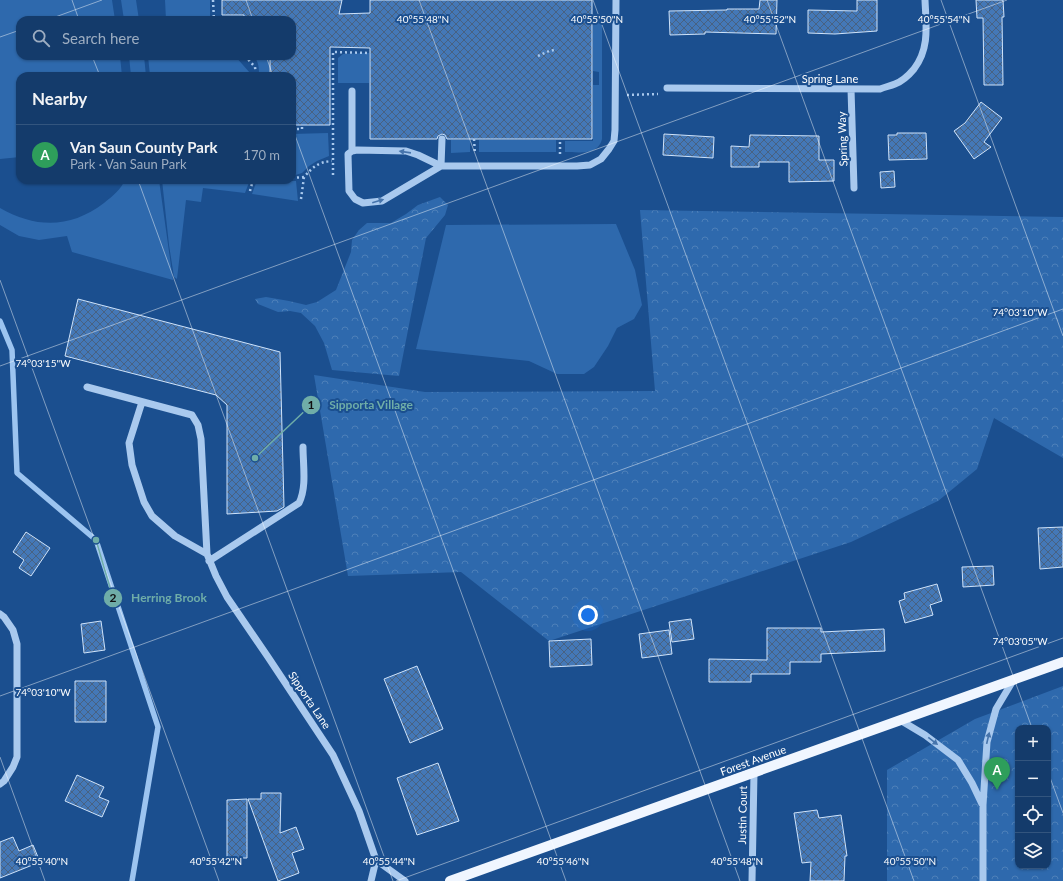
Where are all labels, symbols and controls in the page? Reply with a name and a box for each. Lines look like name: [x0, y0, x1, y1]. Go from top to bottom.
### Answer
text: 40°55'48"N: [397, 13, 449, 25]
text: 40°55'50"N: [571, 13, 623, 25]
text: 40°55'52"N: [744, 13, 796, 25]
text: 40°55'54"N: [918, 13, 970, 25]
search box: [16, 16, 296, 60]
icon: search: [30, 27, 52, 49]
text: Search here: [62, 29, 139, 47]
street label: Spring Lane: [802, 72, 858, 85]
text: Nearby: [32, 88, 87, 109]
street label: Spring Way: [835, 111, 849, 167]
text: Van Saun County Park: [70, 138, 218, 156]
text: A: [40, 147, 50, 163]
text: 170 m: [243, 147, 280, 163]
one-way arrow: [399, 149, 411, 155]
text: Park · Van Saun Park: [70, 156, 187, 172]
one-way arrow: [373, 198, 385, 204]
text: 74°03'10"W: [992, 306, 1048, 318]
text: 74°03'15"W: [15, 357, 71, 369]
callout: Sipporta Village: [301, 393, 421, 417]
text: 1: [308, 397, 315, 412]
text: Sipporta Village: [329, 397, 413, 412]
callout: Herring Brook: [103, 586, 215, 610]
text: 2: [110, 590, 117, 605]
text: Herring Brook: [131, 590, 207, 605]
your location: [578, 605, 598, 625]
text: 74°03'05"W: [992, 635, 1048, 647]
street label: Sipporta Lane: [286, 669, 334, 731]
text: 74°03'10"W: [15, 686, 71, 698]
map controls: [1015, 725, 1051, 869]
button: +: [1015, 725, 1051, 761]
one-way arrow: [985, 732, 991, 744]
one-way arrow: [928, 737, 939, 745]
street label: Forest Avenue: [718, 742, 788, 778]
pin: A: [984, 757, 1010, 790]
button: −: [1015, 761, 1051, 797]
street label: Justin Court: [735, 786, 749, 844]
button: locate: [1015, 797, 1051, 833]
button: layers: [1015, 833, 1051, 869]
text: 40°55'40"N: [16, 855, 68, 867]
text: 40°55'42"N: [190, 855, 242, 867]
text: 40°55'44"N: [363, 855, 415, 867]
text: 40°55'46"N: [537, 855, 589, 867]
text: 40°55'48"N: [711, 855, 763, 867]
text: 40°55'50"N: [884, 855, 936, 867]

